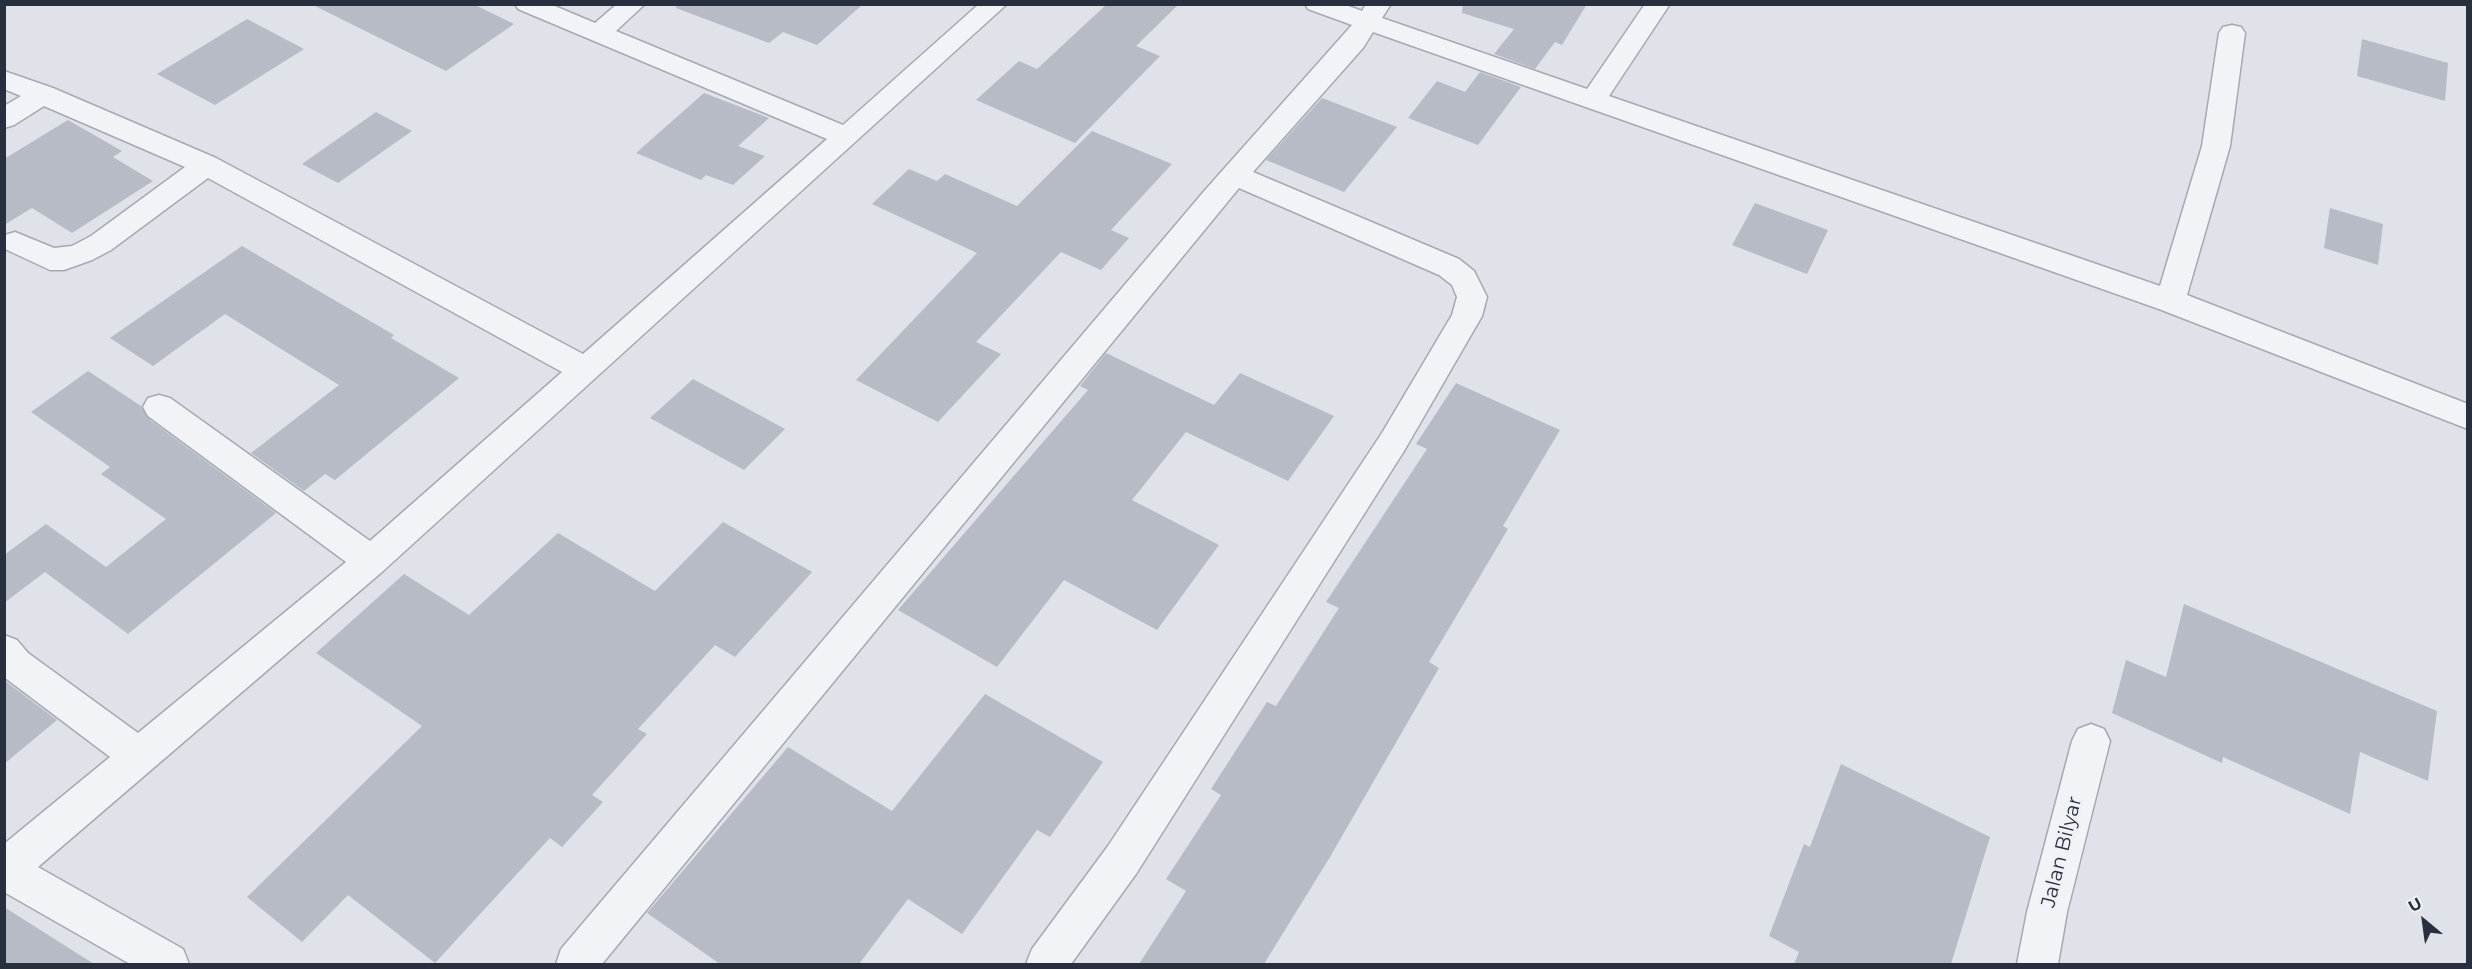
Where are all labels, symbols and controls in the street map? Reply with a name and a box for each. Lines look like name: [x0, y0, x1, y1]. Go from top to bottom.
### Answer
street label: Jalan Bilyar: [2037, 794, 2087, 910]
north arrow: [2394, 891, 2454, 951]
text: U: [2405, 893, 2425, 916]

